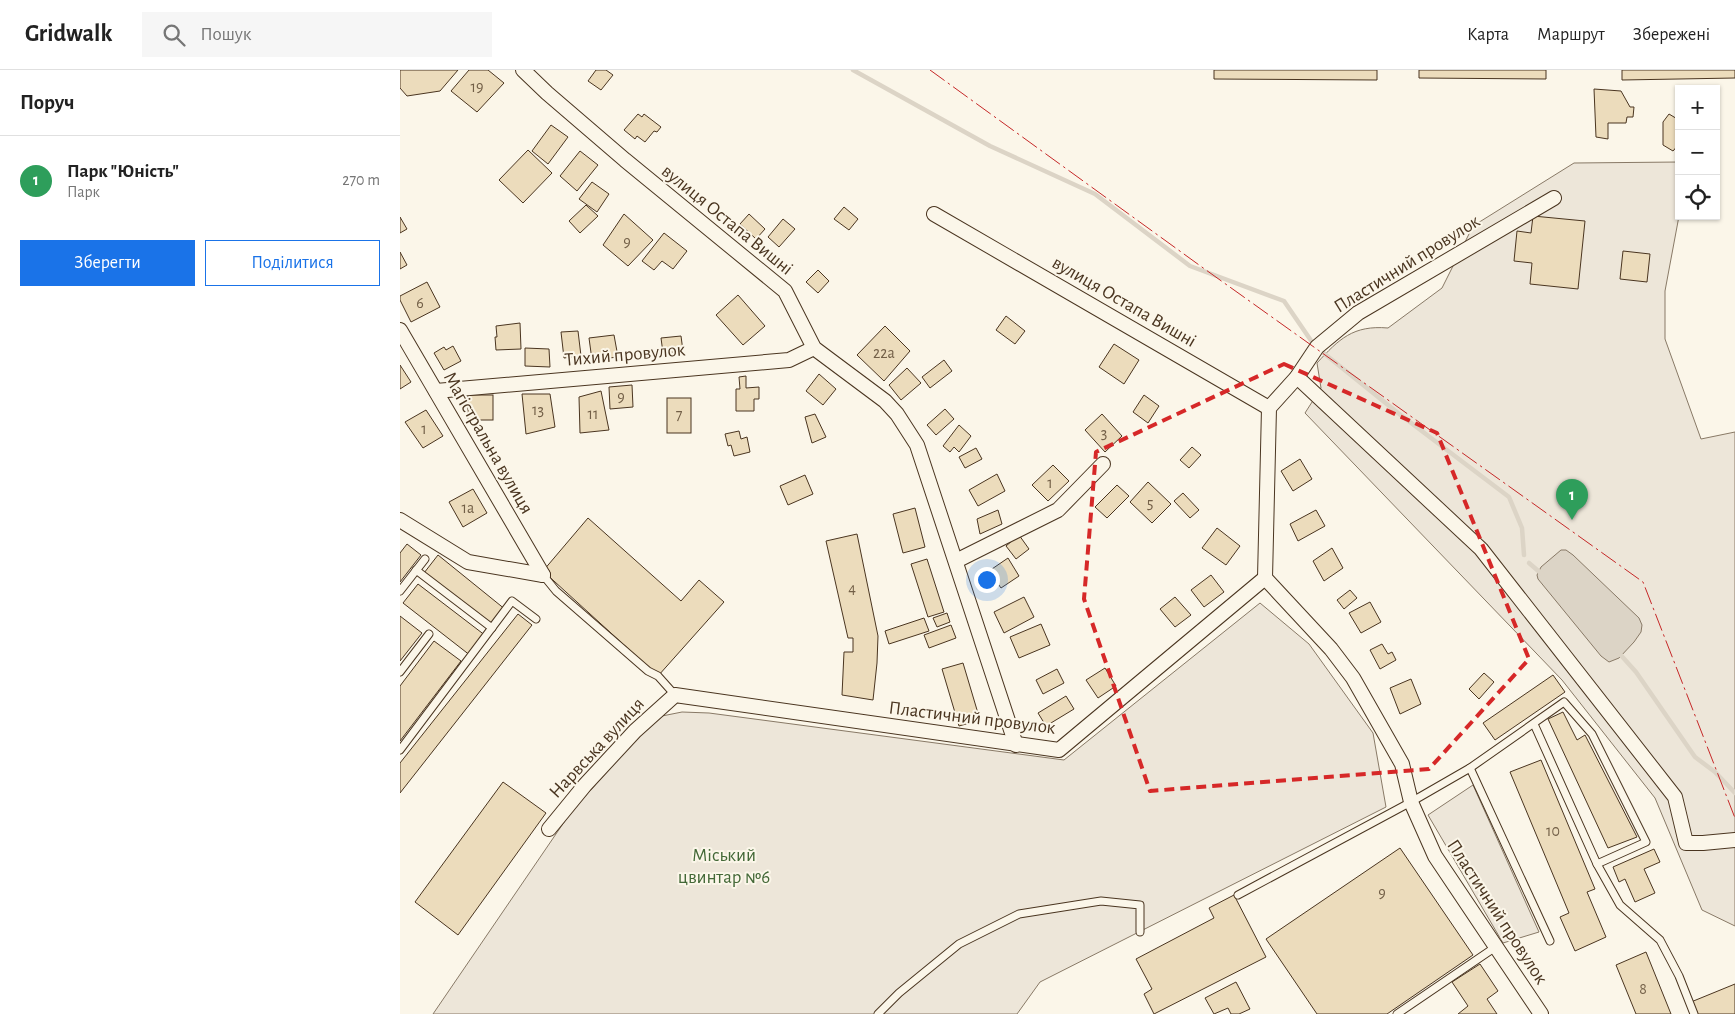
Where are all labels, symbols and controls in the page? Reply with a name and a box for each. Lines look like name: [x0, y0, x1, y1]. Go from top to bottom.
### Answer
search box: [142, 12, 492, 57]
icon: search: [160, 21, 188, 49]
text: Gridwalk: [25, 22, 112, 46]
text: Пошук: [200, 25, 252, 44]
text: Карта: [1467, 26, 1509, 44]
text: Маршрут: [1537, 26, 1605, 44]
text: Збережені: [1633, 26, 1710, 44]
house number: 19: [470, 79, 484, 95]
map controls: [1675, 85, 1720, 220]
button: +: [1675, 85, 1720, 130]
text: Поруч: [20, 92, 74, 113]
button: −: [1675, 130, 1720, 175]
street label: вулиця Остапа Вишні: [658, 161, 796, 279]
text: Парк "Юність": [67, 162, 179, 181]
text: 1: [33, 172, 39, 188]
text: 270 m: [342, 172, 380, 188]
button: locate: [1675, 175, 1720, 220]
text: Парк: [67, 184, 100, 200]
street label: Пластичний провулок: [1331, 211, 1484, 317]
house number: 9: [623, 234, 631, 250]
button: Зберегти: [20, 240, 195, 286]
button: Поділитися: [205, 240, 380, 286]
street label: вулиця Остапа Вишні: [1049, 253, 1199, 351]
house number: 6: [416, 295, 424, 311]
street label: Тихий провулок: [564, 340, 686, 370]
house number: 22а: [873, 345, 895, 361]
street label: Магістральна вулиця: [440, 369, 536, 517]
house number: 9: [617, 389, 625, 405]
house number: 13: [532, 402, 544, 418]
house number: 11: [587, 406, 599, 422]
house number: 7: [676, 407, 683, 423]
house number: 1: [421, 421, 427, 437]
house number: 3: [1101, 425, 1107, 441]
house number: 1: [1047, 475, 1053, 491]
pin: 1: [1556, 479, 1588, 520]
house number: 5: [1147, 495, 1153, 511]
house number: 1а: [462, 500, 474, 516]
your location: [974, 567, 1000, 593]
house number: 4: [848, 580, 856, 596]
street label: Нарвська вулиця: [546, 694, 648, 802]
street label: Пластичний провулок: [887, 698, 1057, 738]
house number: 10: [1546, 823, 1560, 839]
street label: Пластичний провулок: [1443, 836, 1551, 988]
park label: Міський цвинтар №6: [678, 846, 770, 887]
house number: 9: [1378, 885, 1386, 901]
house number: 8: [1639, 981, 1647, 997]

